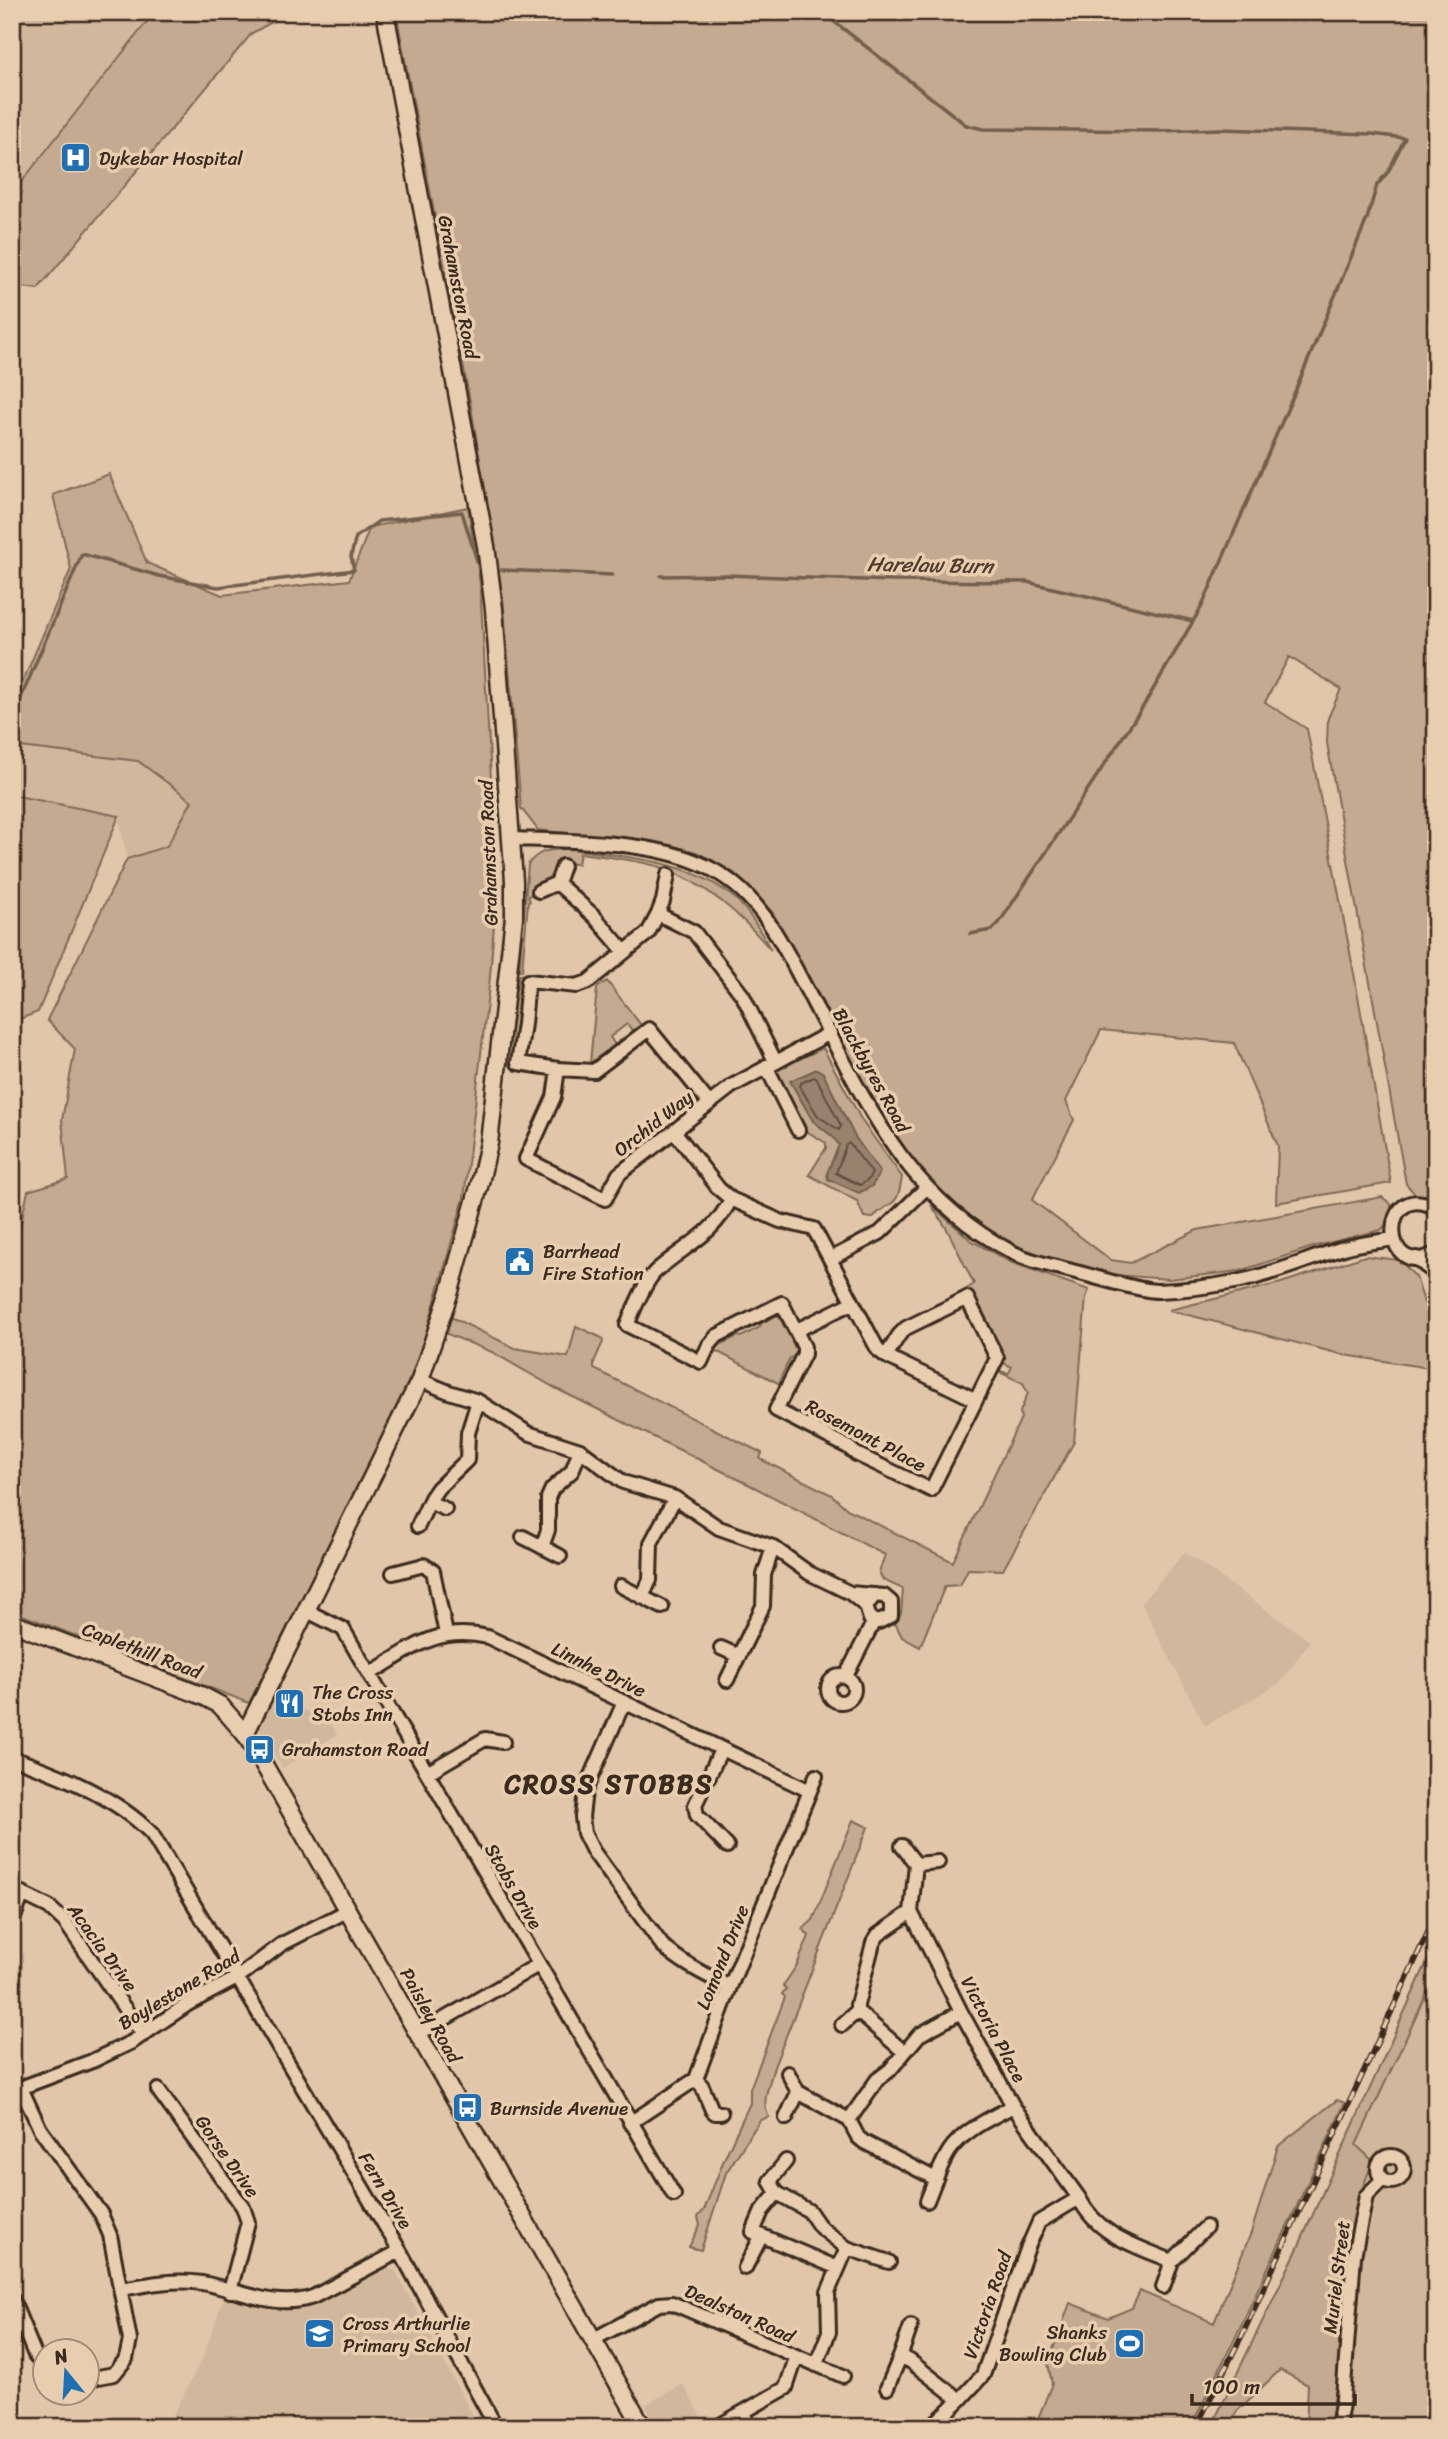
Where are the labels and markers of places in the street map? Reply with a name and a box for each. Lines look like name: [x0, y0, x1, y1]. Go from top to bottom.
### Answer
hospital icon: Dykebar Hospital: [59, 141, 93, 175]
place label: Dykebar Hospital: [99, 142, 243, 175]
place label: Barrhead Fire Station: [543, 1235, 644, 1290]
public building icon: Barrhead Fire Station: [503, 1245, 537, 1279]
place label: The Cross Stobs Inn: [312, 1676, 393, 1731]
restaurant icon: The Cross Stobs Inn: [272, 1686, 306, 1720]
bus stop icon: Grahamston Road: [242, 1732, 276, 1766]
place label: Grahamston Road: [282, 1733, 430, 1766]
bus stop icon: Burnside Avenue: [450, 2091, 484, 2125]
place label: Burnside Avenue: [490, 2092, 628, 2125]
place label: Cross Arthurlie Primary School: [343, 2307, 471, 2362]
place label: Shanks Bowling Club: [999, 2316, 1107, 2371]
school or university icon: Cross Arthurlie Primary School: [303, 2317, 337, 2351]
sports icon: Shanks Bowling Club: [1113, 2326, 1147, 2360]

